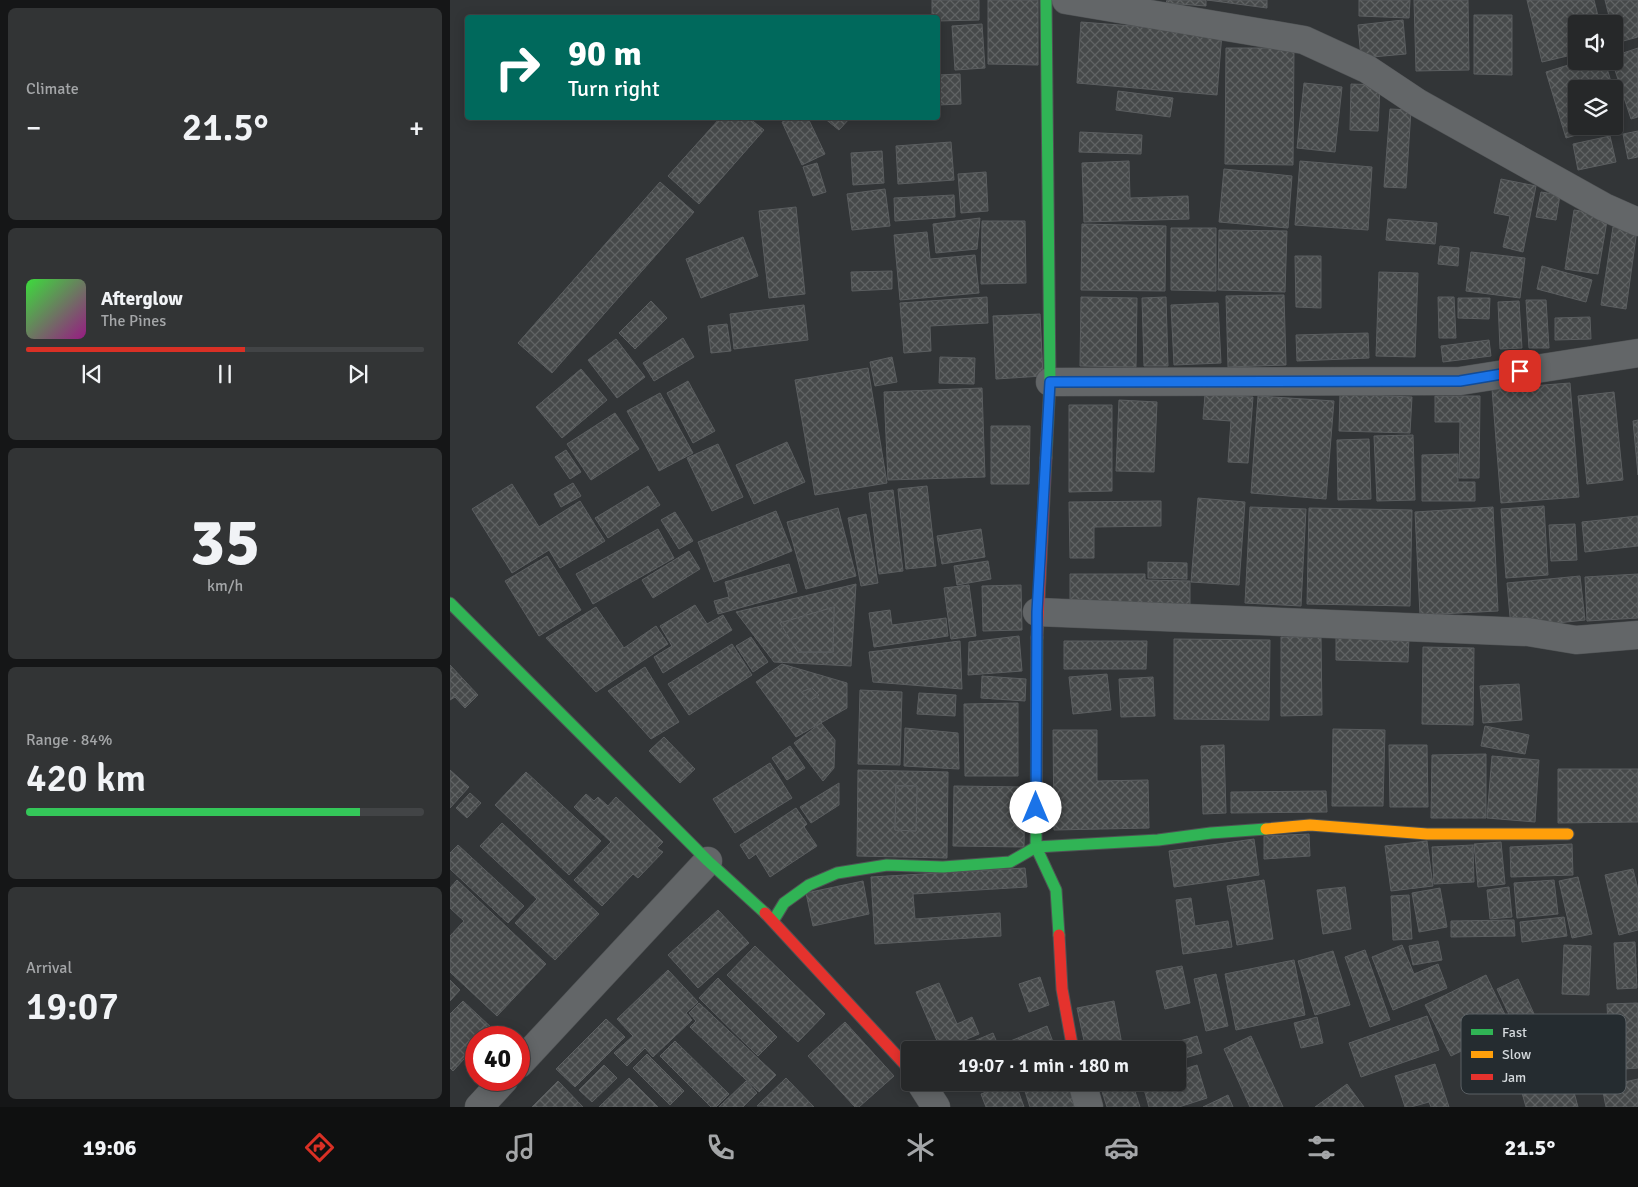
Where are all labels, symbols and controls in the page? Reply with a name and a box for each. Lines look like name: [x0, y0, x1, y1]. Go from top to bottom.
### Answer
map controls: [1568, 15, 1623, 135]
button: sound: [1568, 15, 1623, 70]
text: 90 m: [568, 32, 642, 75]
icon: right: [485, 35, 550, 100]
text: Turn right: [568, 75, 660, 102]
text: Climate: [26, 79, 79, 99]
button: layers: [1568, 80, 1623, 135]
text: 21.5°: [182, 104, 268, 151]
text: −: [26, 111, 41, 145]
text: +: [409, 111, 424, 145]
text: Afterglow: [101, 287, 183, 311]
text: The Pines: [101, 311, 166, 331]
pin: [1499, 350, 1541, 392]
icon: arrive: [1506, 357, 1534, 385]
icon: previous: [78, 360, 106, 388]
icon: pause: [211, 360, 239, 388]
icon: next: [344, 360, 372, 388]
text: 35: [190, 503, 260, 583]
text: km/h: [207, 576, 243, 596]
text: Range · 84%: [26, 730, 112, 750]
text: 420 km: [26, 755, 146, 802]
position arrow: [1009, 781, 1061, 833]
text: Arrival: [26, 958, 72, 978]
text: 19:07: [26, 983, 119, 1030]
legend: [1461, 1014, 1626, 1094]
text: Fast: [1502, 1024, 1527, 1041]
speed limit sign: 40: [465, 1026, 530, 1091]
text: Slow: [1502, 1046, 1531, 1063]
text: 19:07 · 1 min · 180 m: [958, 1054, 1129, 1078]
text: Jam: [1502, 1069, 1526, 1086]
icon: directions: [302, 1130, 337, 1165]
icon: music: [503, 1130, 538, 1165]
icon: phone: [703, 1130, 738, 1165]
icon: climate: [903, 1130, 938, 1165]
icon: car: [1104, 1130, 1139, 1165]
icon: filters: [1304, 1130, 1339, 1165]
text: 19:06: [83, 1134, 137, 1161]
text: 21.5°: [1505, 1134, 1555, 1161]

